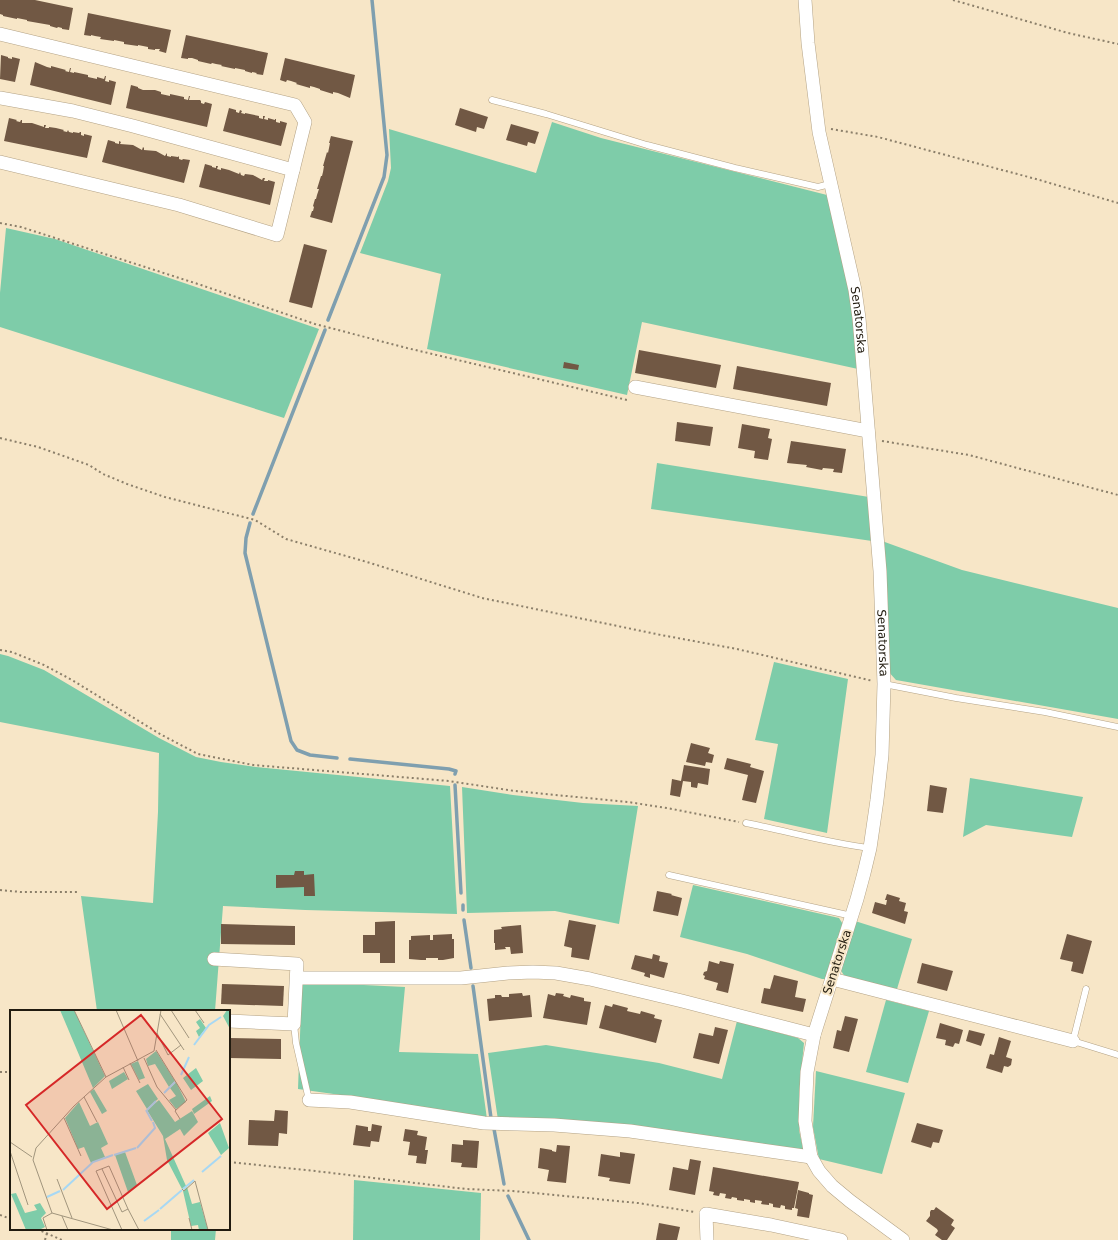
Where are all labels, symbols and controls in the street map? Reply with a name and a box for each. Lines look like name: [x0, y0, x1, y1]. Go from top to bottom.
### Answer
street label: Senatorska: [848, 286, 869, 354]
street label: Senatorska: [874, 609, 891, 677]
street label: Senatorska: [820, 928, 854, 996]
inset map: [10, 1010, 230, 1230]

